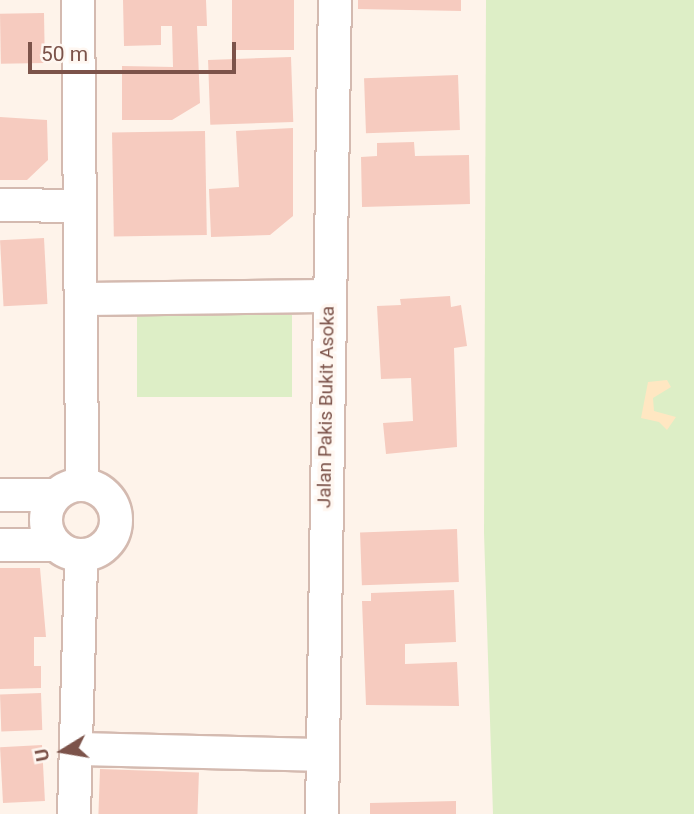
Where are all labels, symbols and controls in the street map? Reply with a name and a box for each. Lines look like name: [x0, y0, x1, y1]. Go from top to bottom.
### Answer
scale bar: [32, 28, 240, 72]
text: 50 m: [41, 42, 88, 66]
street label: Jalan Pakis Bukit Asoka: [313, 306, 339, 508]
north arrow: [28, 716, 98, 786]
text: U: [29, 747, 54, 763]

